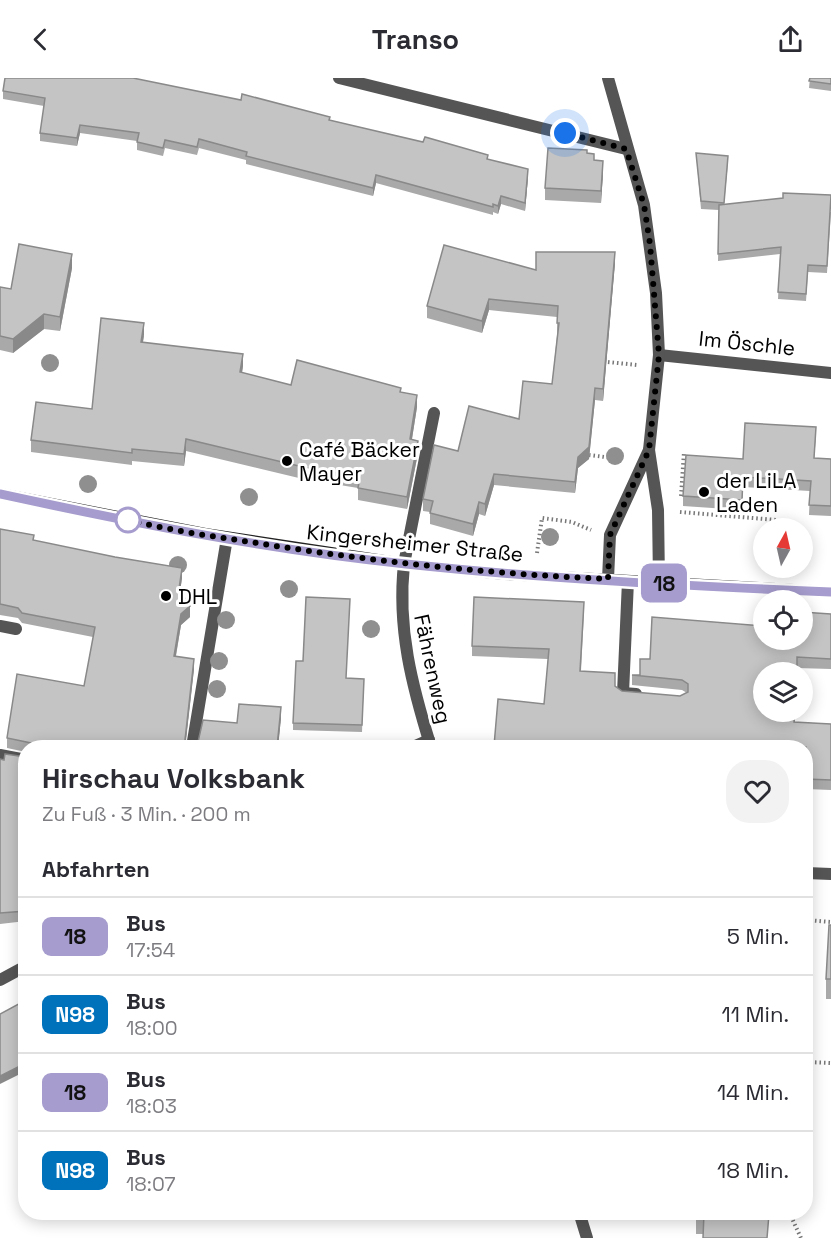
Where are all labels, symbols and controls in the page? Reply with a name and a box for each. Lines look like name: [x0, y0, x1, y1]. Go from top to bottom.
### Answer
text: Transo: [372, 22, 459, 57]
icon: back: [24, 23, 57, 56]
icon: share: [774, 23, 807, 56]
your location: [550, 118, 580, 148]
street label: Im Öschle: [697, 325, 797, 361]
place label: Café Bäcker Mayer: [299, 436, 420, 487]
marker: Café Bäcker Mayer: [280, 454, 294, 468]
place label: der LiLA Laden: [716, 467, 797, 518]
marker: der LiLA Laden: [697, 485, 711, 499]
unlabelled marker: [115, 507, 141, 533]
street label: Kingersheimer Straße: [305, 518, 525, 568]
north arrow: [753, 518, 813, 578]
map controls: [753, 518, 813, 722]
line badge: 18: [637, 564, 691, 602]
text: 18: [653, 570, 675, 597]
place label: DHL: [178, 583, 217, 610]
marker: DHL: [159, 589, 173, 603]
button: locate: [753, 590, 813, 650]
street label: Fährenweg: [408, 612, 458, 726]
button: layers: [753, 662, 813, 722]
text: Hirschau Volksbank: [42, 760, 305, 796]
button: heart: [726, 760, 789, 823]
text: Zu Fuß · 3 Min. · 200 m: [42, 801, 251, 827]
text: Abfahrten: [42, 855, 150, 883]
text: Bus: [126, 909, 166, 937]
text: 5 Min.: [727, 922, 789, 950]
text: 18: [64, 923, 86, 950]
text: 17:54: [126, 937, 175, 963]
text: Bus: [126, 987, 166, 1015]
text: 11 Min.: [721, 1000, 789, 1028]
text: N98: [55, 1001, 95, 1028]
text: 18:00: [126, 1015, 178, 1041]
text: Bus: [126, 1065, 166, 1093]
text: 14 Min.: [717, 1078, 789, 1106]
text: 18: [64, 1079, 86, 1106]
text: 18:03: [126, 1093, 177, 1119]
text: Bus: [126, 1143, 166, 1171]
text: 18 Min.: [717, 1156, 789, 1184]
text: N98: [55, 1157, 95, 1184]
text: 18:07: [126, 1171, 176, 1197]

